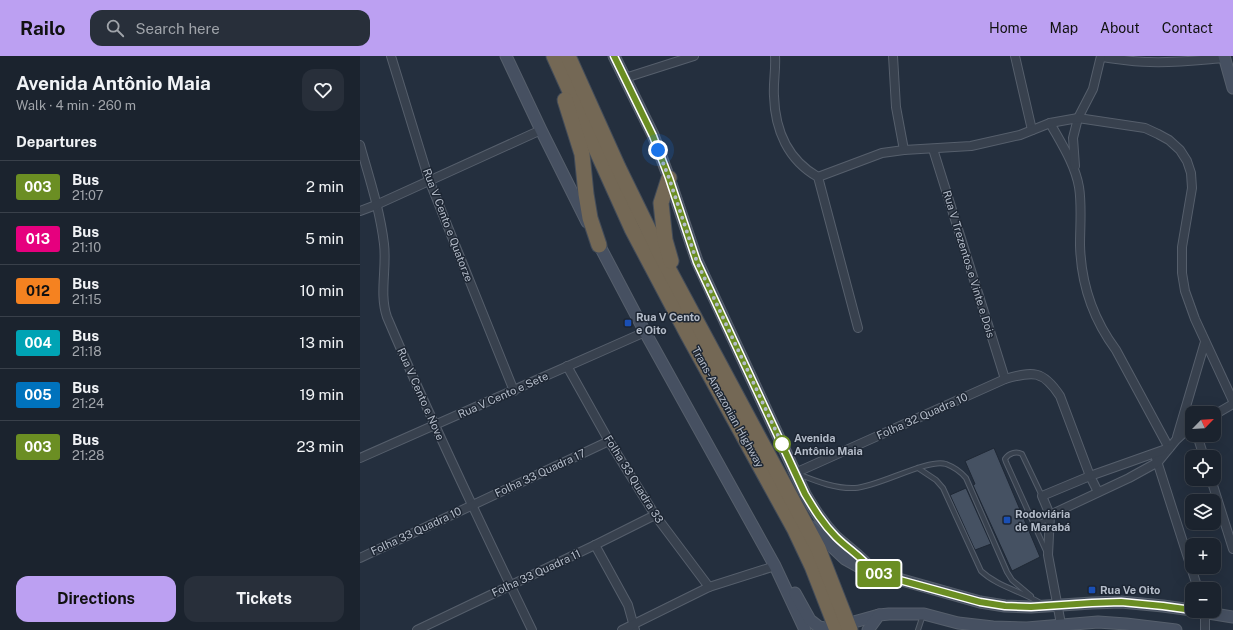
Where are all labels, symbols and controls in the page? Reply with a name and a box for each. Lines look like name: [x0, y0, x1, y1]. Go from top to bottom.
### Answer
search box: [90, 10, 370, 46]
text: Railo: [20, 17, 66, 39]
icon: search: [104, 17, 126, 39]
text: Search here: [136, 20, 220, 37]
text: Home: [989, 20, 1028, 36]
text: Map: [1050, 20, 1078, 36]
text: About: [1100, 20, 1140, 36]
text: Contact: [1162, 20, 1213, 36]
button: heart: [302, 69, 344, 111]
text: Avenida Antônio Maia: [16, 72, 211, 94]
text: Walk · 4 min · 260 m: [16, 98, 136, 113]
text: Departures: [16, 133, 97, 150]
your location: [648, 140, 668, 160]
street label: Rua V Cento e Quatorze: [421, 167, 475, 283]
text: Bus: [72, 171, 99, 188]
text: 2 min: [306, 178, 344, 195]
text: 003: [24, 179, 52, 195]
text: 21:07: [72, 188, 104, 203]
street label: Rua V Trezentos e Vinte e Dois: [941, 189, 997, 340]
text: Bus: [72, 223, 99, 240]
text: 5 min: [305, 230, 344, 247]
text: 013: [26, 231, 50, 247]
text: 21:10: [72, 240, 101, 255]
text: Bus: [72, 275, 99, 292]
text: 10 min: [300, 282, 344, 299]
text: 012: [26, 283, 50, 299]
text: 21:15: [72, 292, 102, 307]
place label: Rua V Cento e Oito: [636, 311, 700, 336]
marker: Rua V Cento e Oito: [623, 318, 633, 328]
text: Bus: [72, 327, 99, 344]
text: 13 min: [299, 334, 344, 351]
text: 004: [24, 335, 52, 351]
text: 21:18: [72, 344, 102, 359]
street label: Trans-Amazonian Highway: [690, 345, 766, 469]
street label: Rua V Cento e Nove: [395, 346, 447, 442]
street label: Rua V Cento e Sete: [456, 370, 550, 420]
text: Bus: [72, 379, 99, 396]
text: 19 min: [299, 386, 344, 403]
text: 005: [24, 387, 52, 403]
street label: Folha 32 Quadra 10: [875, 390, 970, 442]
text: 21:24: [72, 396, 104, 411]
north arrow: [1185, 406, 1221, 442]
map controls: [1185, 406, 1221, 618]
text: Bus: [72, 431, 99, 448]
place label: Avenida Antônio Maia: [794, 432, 863, 457]
street label: Folha 33 Quadra 33: [602, 433, 666, 525]
marker: Avenida Antônio Maia: [773, 435, 791, 453]
text: 23 min: [297, 438, 344, 455]
text: 003: [24, 439, 52, 455]
street label: Folha 33 Quadra 17: [493, 447, 588, 499]
text: 21:28: [72, 448, 104, 463]
button: locate: [1185, 450, 1221, 486]
button: layers: [1185, 494, 1221, 530]
street label: Folha 33 Quadra 10: [369, 505, 464, 557]
place label: Rodoviária de Marabá: [1015, 508, 1070, 533]
marker: Rodoviária de Marabá: [1002, 515, 1012, 525]
button: +: [1185, 538, 1221, 574]
street label: Folha 33 Quadra 11: [490, 547, 582, 599]
line badge: 003: [856, 561, 902, 587]
text: 003: [865, 566, 893, 582]
button: Directions: [16, 576, 176, 622]
button: Tickets: [184, 576, 344, 622]
button: −: [1185, 582, 1221, 618]
place label: Rua Ve Oito: [1100, 584, 1160, 596]
marker: Rua Ve Oito: [1087, 585, 1097, 595]

